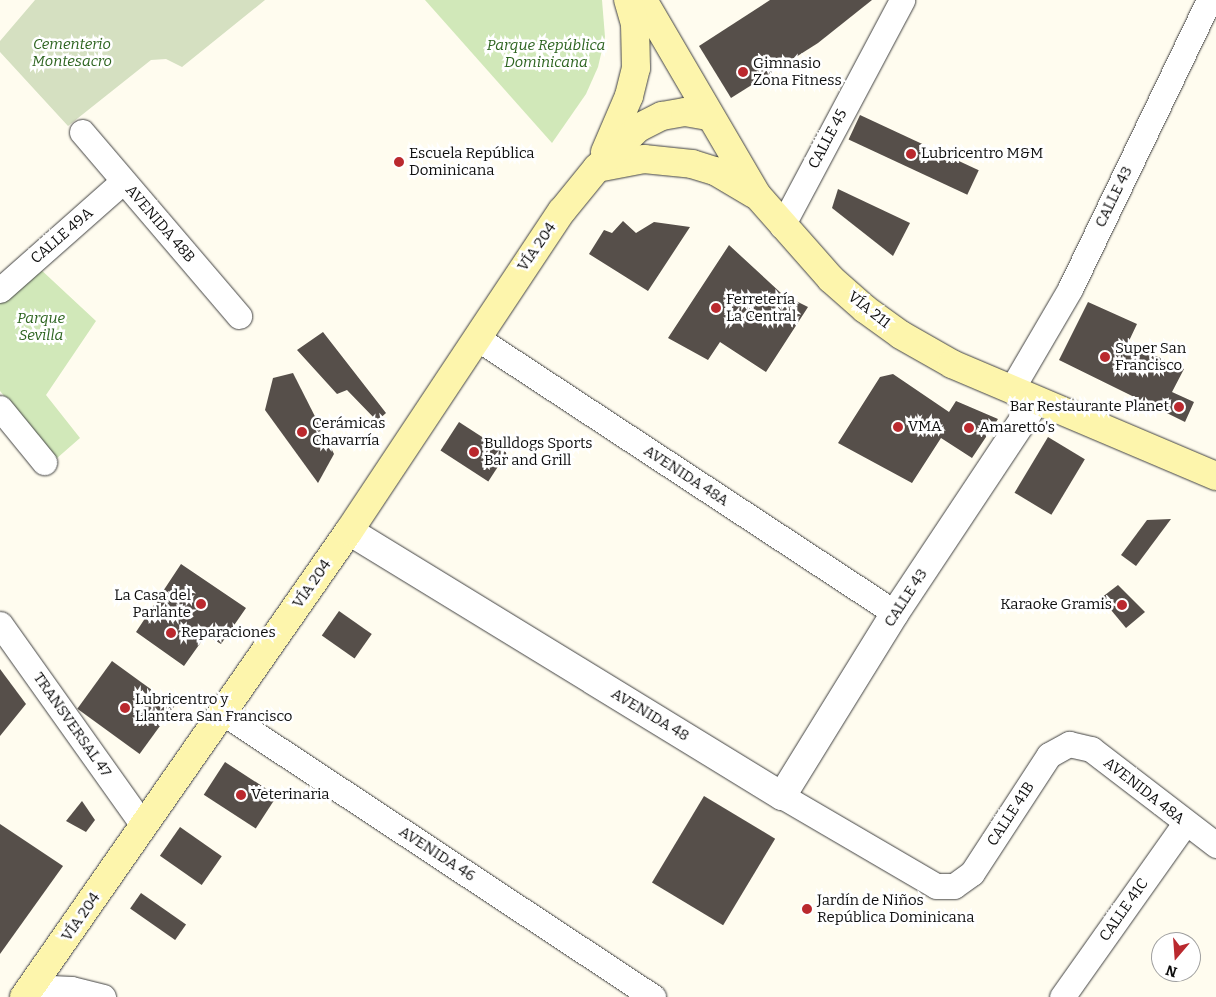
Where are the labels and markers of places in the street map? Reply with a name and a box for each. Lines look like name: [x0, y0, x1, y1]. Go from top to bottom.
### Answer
place label: Gimnasio Zona Fitness: [753, 54, 842, 89]
marker: Gimnasio Zona Fitness: [737, 66, 749, 78]
place label: Escuela República Dominicana: [409, 144, 535, 179]
place label: Lubricentro M&M: [921, 145, 1043, 163]
marker: Lubricentro M&M: [905, 148, 917, 160]
marker: Escuela República Dominicana: [393, 156, 405, 168]
place label: Ferretería La Central: [726, 290, 796, 325]
marker: Ferretería La Central: [710, 302, 722, 314]
place label: Super San Francisco: [1115, 339, 1186, 374]
marker: Super San Francisco: [1099, 351, 1111, 363]
place label: Bar Restaurante Planet: [1010, 398, 1169, 416]
marker: Bar Restaurante Planet: [1173, 401, 1185, 413]
place label: Cerámicas Chavarría: [312, 414, 385, 449]
place label: VMA: [908, 418, 942, 436]
place label: Amaretto's: [979, 419, 1055, 437]
marker: VMA: [892, 421, 904, 433]
marker: Amaretto's: [963, 422, 975, 434]
marker: Cerámicas Chavarría: [296, 426, 308, 438]
place label: Bulldogs Sports Bar and Grill: [484, 434, 592, 469]
marker: Bulldogs Sports Bar and Grill: [468, 446, 480, 458]
place label: La Casa del Parlante: [114, 586, 191, 621]
place label: Karaoke Gramis: [1000, 596, 1112, 614]
marker: La Casa del Parlante: [195, 598, 207, 610]
marker: Karaoke Gramis: [1116, 599, 1128, 611]
place label: Reparaciones: [181, 624, 276, 642]
marker: Reparaciones: [165, 627, 177, 639]
place label: Lubricentro y Llantera San Francisco: [135, 690, 292, 725]
marker: Lubricentro y Llantera San Francisco: [119, 702, 131, 714]
place label: Veterinaria: [251, 786, 329, 804]
marker: Veterinaria: [235, 789, 247, 801]
place label: Jardín de Niños República Dominicana: [817, 891, 974, 926]
marker: Jardín de Niños República Dominicana: [801, 903, 813, 915]

